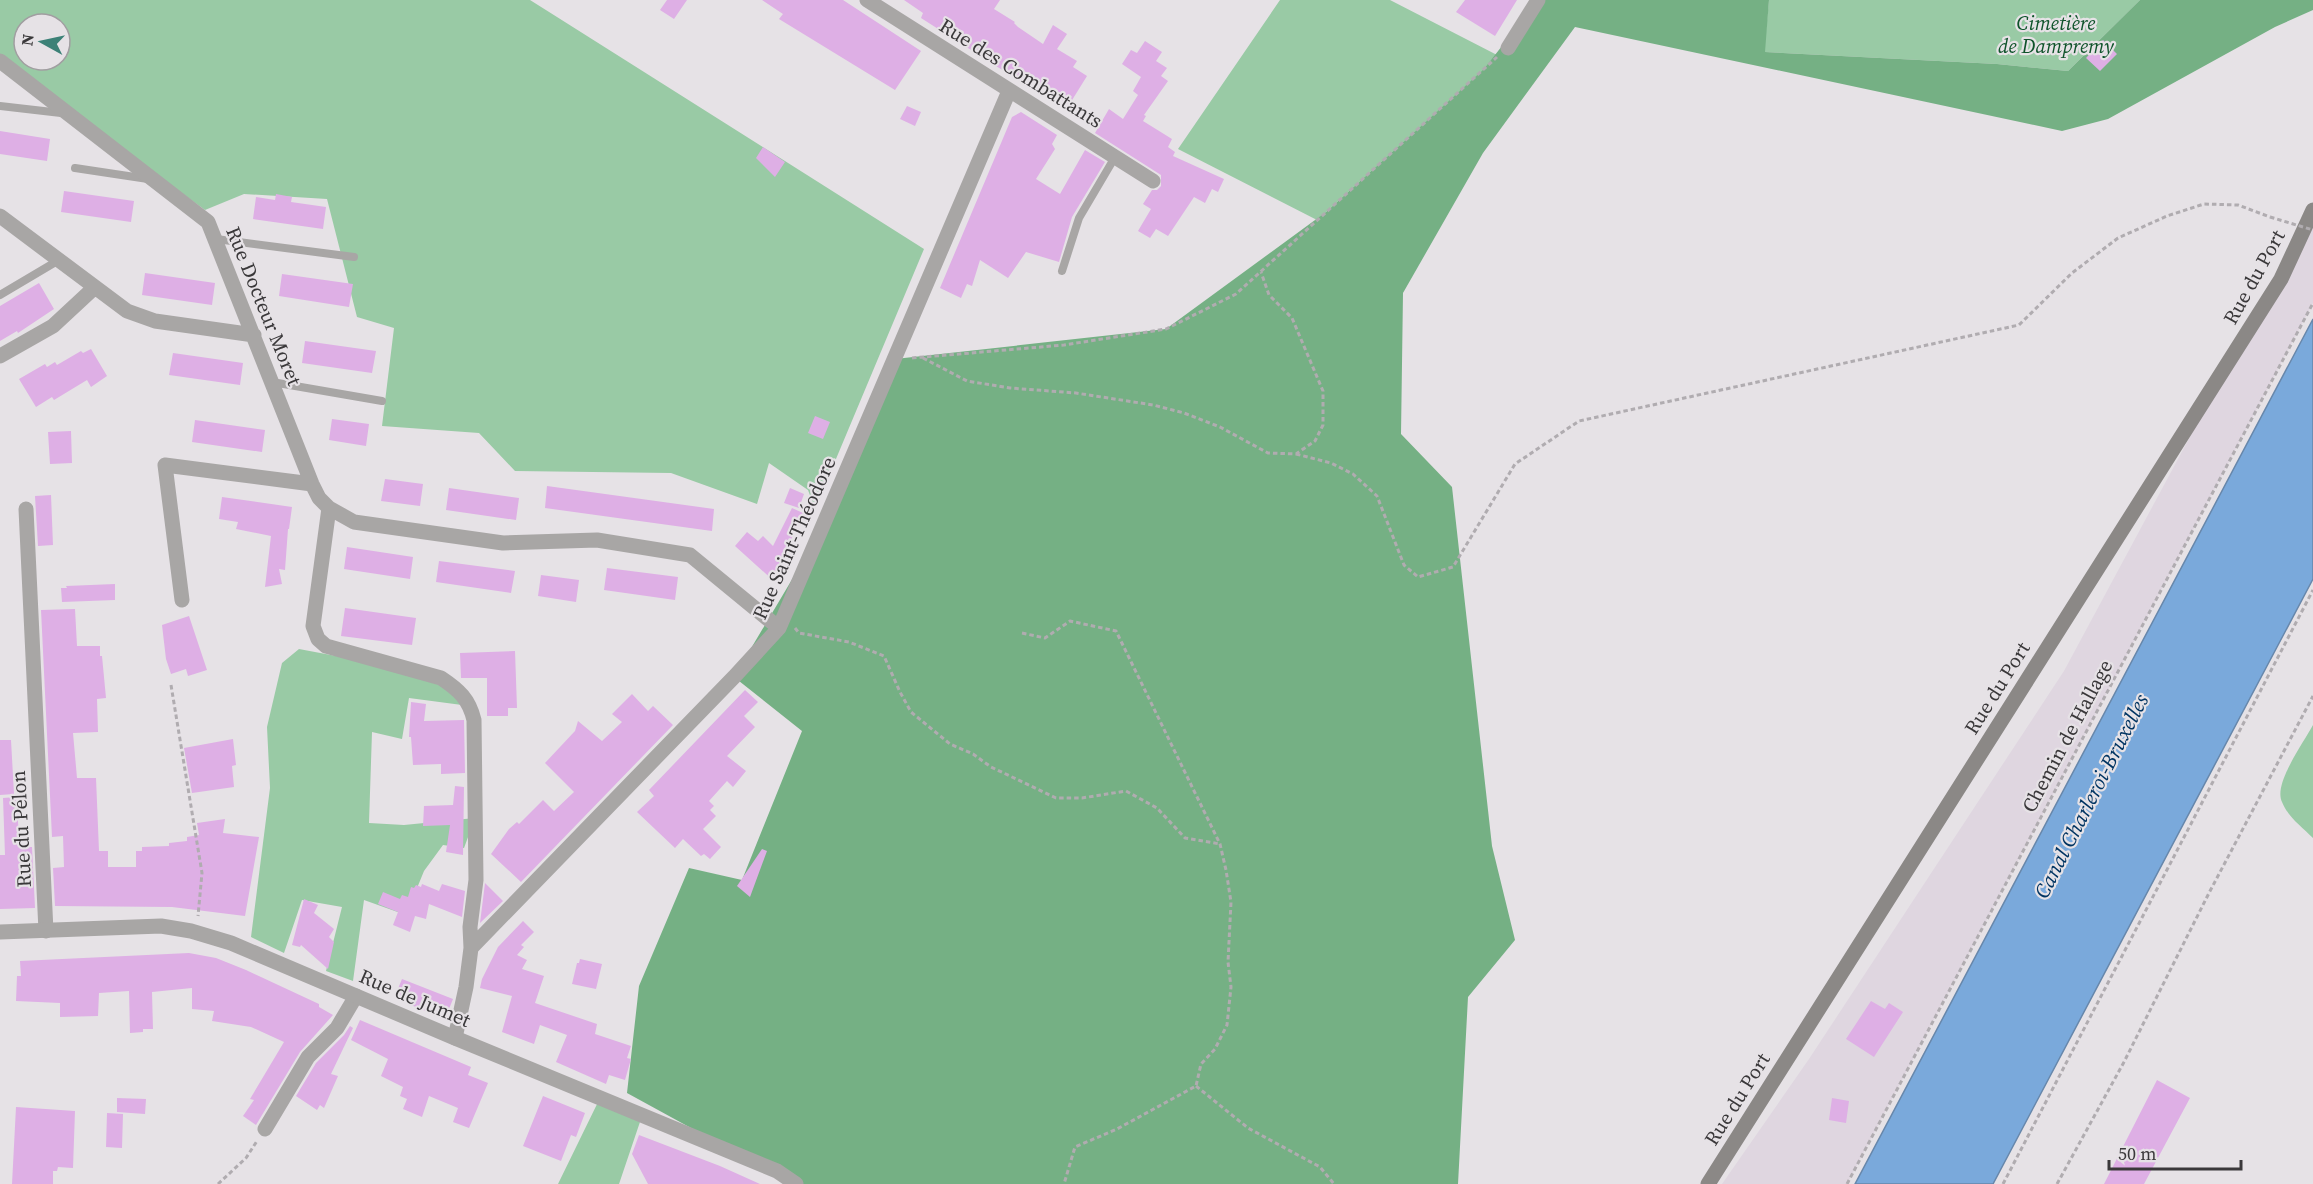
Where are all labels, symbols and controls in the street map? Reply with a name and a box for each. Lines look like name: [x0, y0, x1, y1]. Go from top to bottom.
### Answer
park label: Cimetière de Dampremy: [1998, 9, 2114, 60]
street label: Rue des Combattants: [934, 11, 1108, 135]
north arrow: [12, 12, 72, 72]
text: N: [15, 32, 39, 47]
street label: Rue Docteur Moret: [219, 222, 309, 390]
street label: Rue du Port: [2216, 224, 2292, 329]
street label: Rue Saint-Théodore: [746, 452, 842, 624]
street label: Rue du Port: [1957, 636, 2037, 740]
street label: Chemin de Hallage: [2015, 655, 2119, 817]
water label: Canal Charleroi-Bruxelles: [2027, 689, 2155, 903]
street label: Rue du Pélon: [4, 770, 38, 888]
street label: Rue de Jumet: [355, 962, 476, 1034]
street label: Rue du Port: [1697, 1047, 1777, 1151]
scale bar: [2109, 1133, 2241, 1171]
text: 50 m: [2118, 1141, 2156, 1166]

